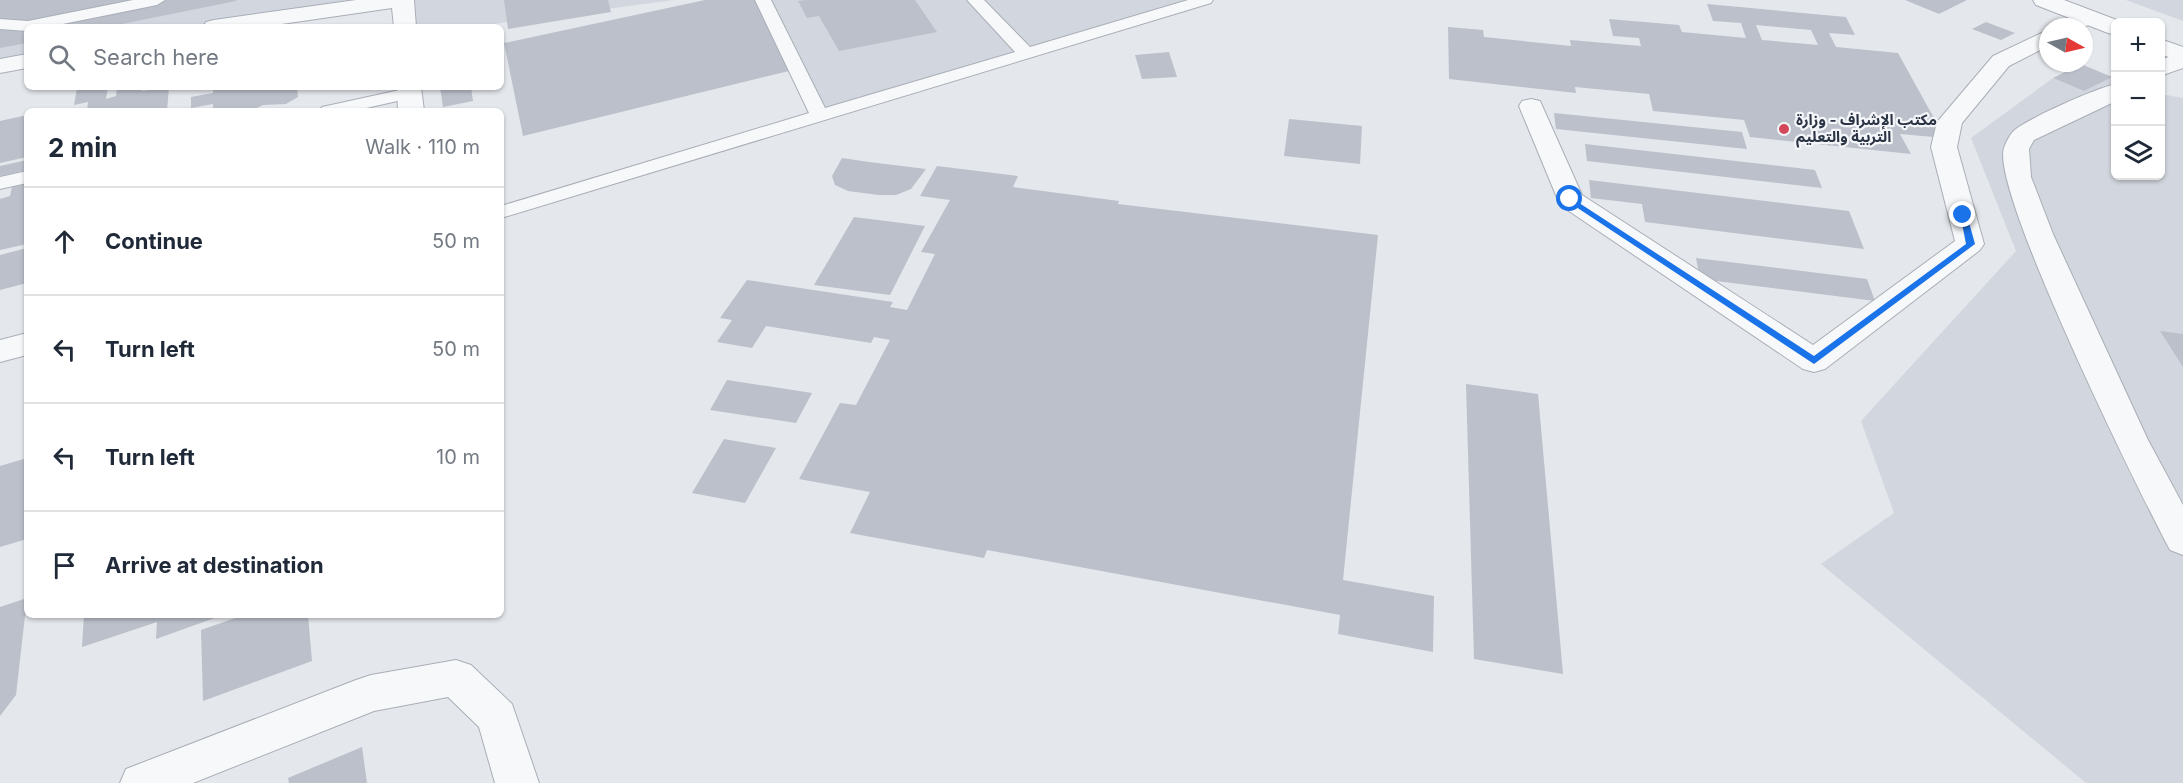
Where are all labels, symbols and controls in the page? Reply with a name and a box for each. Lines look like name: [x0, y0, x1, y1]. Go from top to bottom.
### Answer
north arrow: [2039, 18, 2093, 72]
map controls: [2111, 18, 2165, 180]
button: +: [2111, 18, 2165, 72]
search box: [24, 24, 504, 90]
icon: search: [45, 41, 78, 74]
text: Search here: [93, 44, 219, 70]
button: −: [2111, 72, 2165, 126]
place label: مكتب الإشراف - وزارة التربية والتعليم: [1796, 110, 1937, 148]
marker: مكتب الإشراف - وزارة التربية والتعليم: [1777, 122, 1791, 136]
button: layers: [2111, 126, 2165, 180]
text: 2 min: [48, 132, 118, 163]
text: Walk · 110 m: [365, 135, 480, 159]
route start: [1556, 185, 1582, 211]
route end: [1949, 201, 1975, 227]
icon: ahead: [48, 225, 81, 258]
text: Continue: [105, 228, 203, 254]
text: 50 m: [432, 229, 480, 253]
icon: left: [48, 333, 81, 366]
text: Turn left: [105, 336, 195, 362]
text: 50 m: [432, 337, 480, 361]
icon: left: [48, 441, 81, 474]
text: Turn left: [105, 444, 195, 470]
text: 10 m: [436, 445, 480, 469]
icon: arrive: [48, 549, 81, 582]
text: Arrive at destination: [105, 552, 324, 578]

